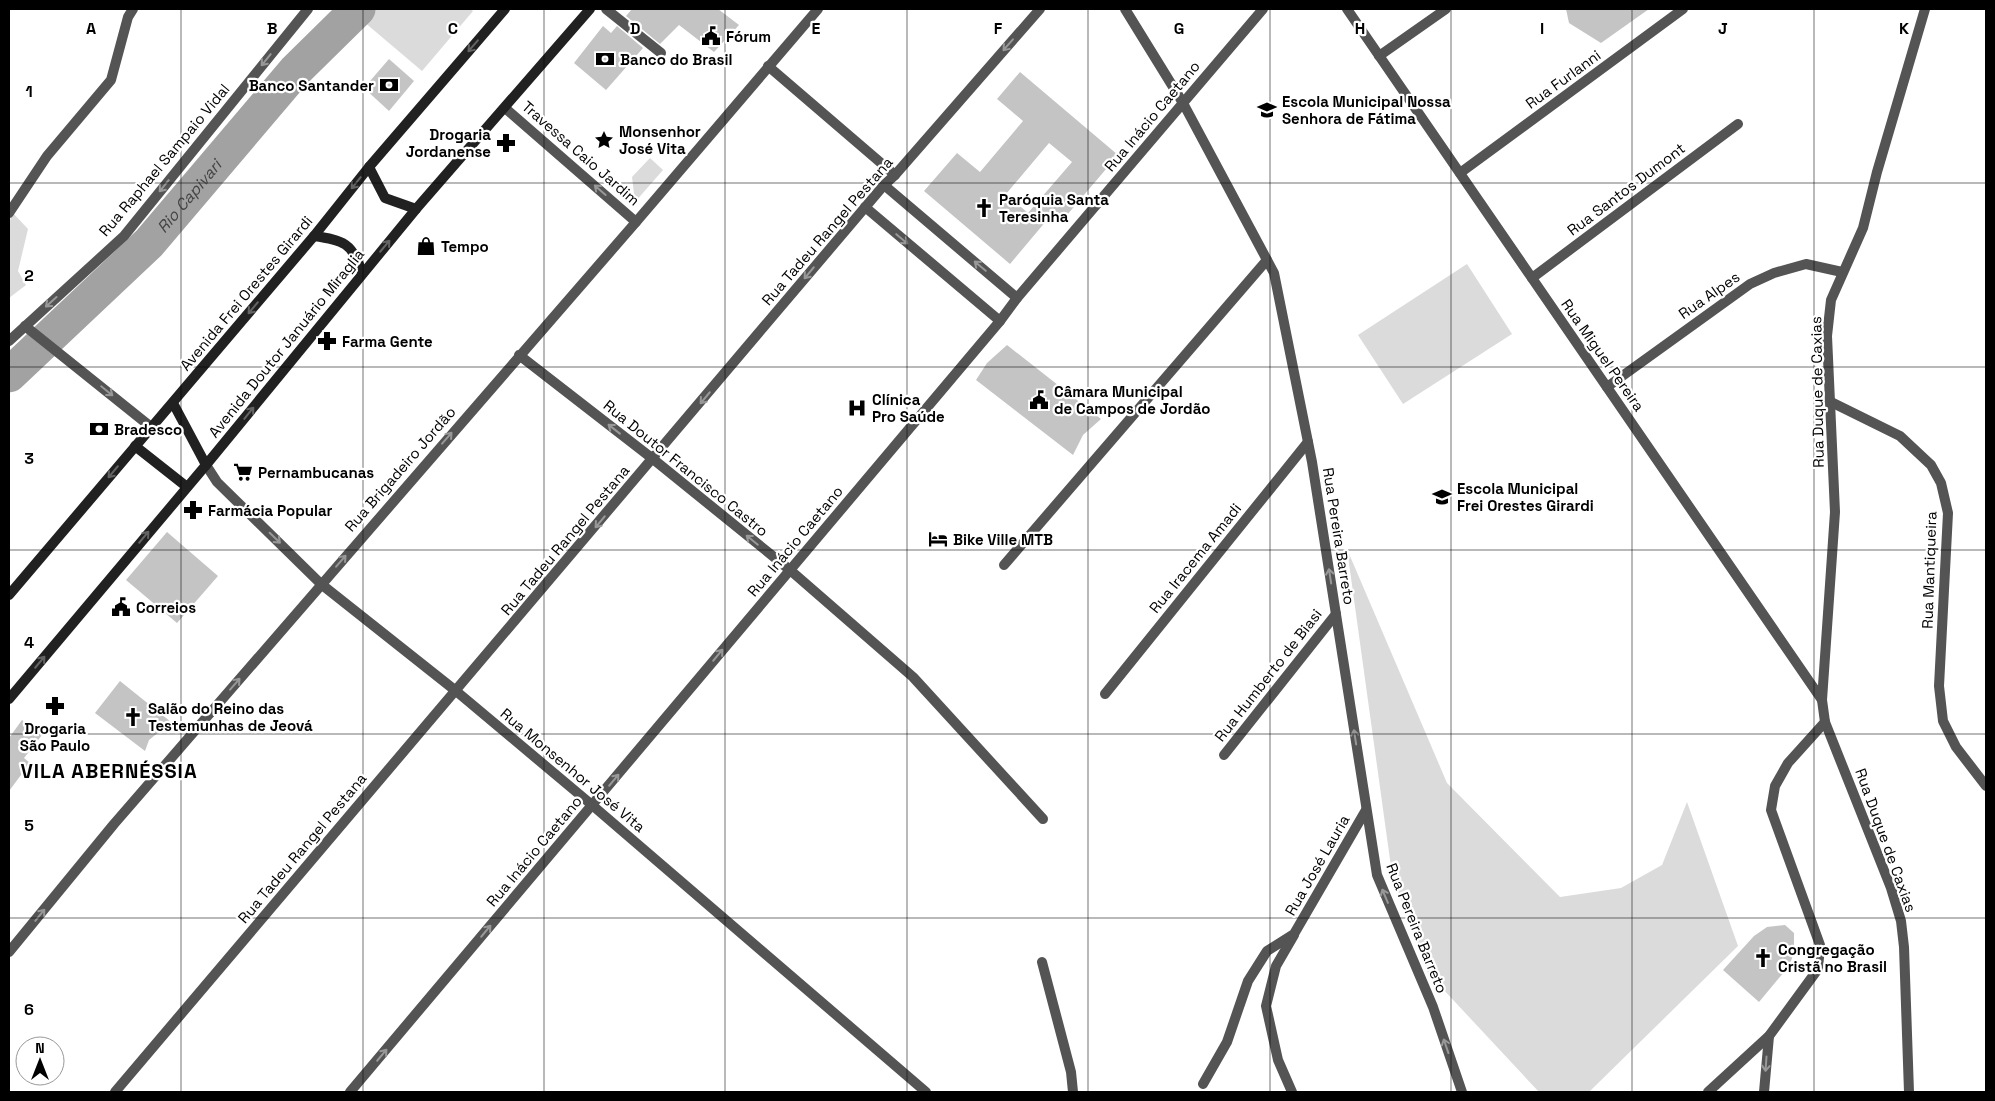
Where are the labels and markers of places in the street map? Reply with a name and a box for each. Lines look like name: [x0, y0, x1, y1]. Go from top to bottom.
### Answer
public building icon: Fórum: [700, 25, 722, 47]
place label: Fórum: [726, 27, 771, 46]
bank icon: Banco do Brasil: [594, 48, 616, 70]
place label: Banco do Brasil: [620, 50, 732, 69]
bank icon: Banco Santander: [378, 74, 400, 96]
place label: Banco Santander: [249, 76, 374, 95]
place label: Escola Municipal Nossa Senhora de Fátima: [1282, 92, 1451, 128]
school or university icon: Escola Municipal Nossa Senhora de Fátima: [1256, 99, 1278, 121]
place label: Monsenhor José Vita: [619, 122, 701, 158]
place label: Drogaria Jordanense: [406, 125, 491, 161]
place icon: Monsenhor José Vita: [593, 129, 615, 151]
pharmacy icon: Drogaria Jordanense: [495, 132, 517, 154]
place label: Paróquia Santa Teresinha: [999, 190, 1109, 226]
church icon: Paróquia Santa Teresinha: [973, 197, 995, 219]
shop icon: Tempo: [415, 235, 437, 257]
place label: Tempo: [441, 237, 489, 256]
pharmacy icon: Farma Gente: [316, 330, 338, 352]
place label: Farma Gente: [342, 332, 433, 351]
place label: Câmara Municipal de Campos de Jordão: [1054, 382, 1210, 418]
public building icon: Câmara Municipal de Campos de Jordão: [1028, 389, 1050, 411]
place label: Clínica Pro Saúde: [872, 390, 945, 426]
hospital icon: Clínica Pro Saúde: [846, 397, 868, 419]
bank icon: Bradesco: [88, 418, 110, 440]
place label: Bradesco: [114, 420, 182, 439]
supermarket icon: Pernambucanas: [232, 461, 254, 483]
place label: Pernambucanas: [258, 463, 374, 482]
place label: Escola Municipal Frei Orestes Girardi: [1457, 479, 1594, 515]
school or university icon: Escola Municipal Frei Orestes Girardi: [1431, 486, 1453, 508]
pharmacy icon: Farmácia Popular: [182, 499, 204, 521]
place label: Farmácia Popular: [208, 501, 333, 520]
hotel icon: Bike Ville MTB: [927, 528, 949, 550]
place label: Bike Ville MTB: [953, 530, 1053, 549]
public building icon: Correios: [110, 596, 132, 618]
place label: Correios: [136, 598, 196, 617]
pharmacy icon: Drogaria São Paulo: [44, 695, 66, 717]
place label: Salão do Reino das Testemunhas de Jeová: [148, 699, 313, 735]
church icon: Salão do Reino das Testemunhas de Jeová: [122, 706, 144, 728]
place label: Drogaria São Paulo: [20, 719, 90, 755]
place label: Congregação Cristã no Brasil: [1778, 940, 1887, 976]
church icon: Congregação Cristã no Brasil: [1752, 947, 1774, 969]

